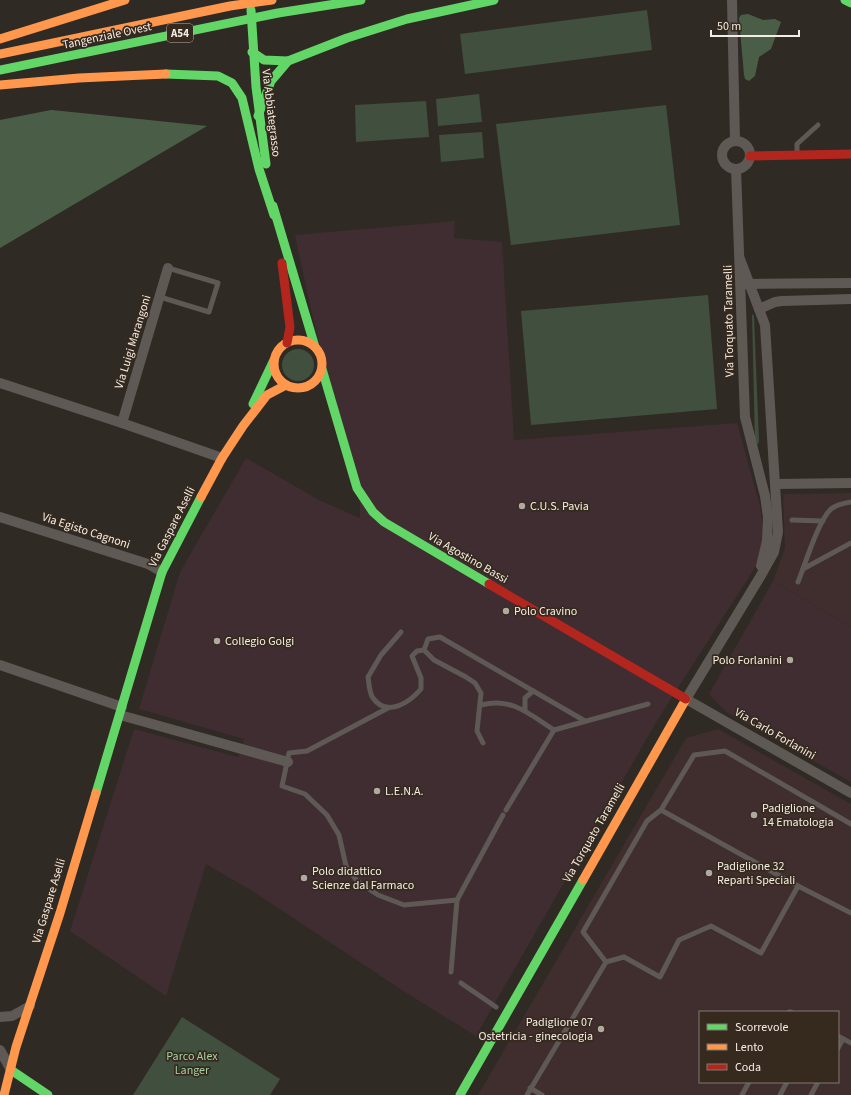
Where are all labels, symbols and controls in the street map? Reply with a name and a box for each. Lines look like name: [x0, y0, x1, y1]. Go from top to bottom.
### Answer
scale bar: [711, 12, 799, 38]
street label: Tangenziale Ovest: [61, 18, 153, 54]
text: 50 m: [717, 18, 741, 35]
road number: A54: [167, 24, 193, 42]
street label: Via Abbiategrasso: [257, 68, 285, 158]
street label: Via Torquato Taramelli: [720, 265, 738, 377]
street label: Via Luigi Marangoni: [111, 293, 155, 391]
street label: Via Gaspare Aselli: [144, 484, 200, 570]
place label: C.U.S. Pavia: [530, 498, 589, 515]
marker: C.U.S. Pavia: [517, 501, 527, 511]
street label: Via Egisto Cagnoni: [40, 509, 132, 553]
street label: Via Agostino Bassi: [425, 528, 511, 588]
place label: Polo Cravino: [514, 603, 577, 620]
marker: Polo Cravino: [501, 606, 511, 616]
place label: Collegio Golgi: [225, 633, 294, 650]
marker: Collegio Golgi: [212, 636, 222, 646]
place label: Polo Forlanini: [712, 652, 782, 669]
marker: Polo Forlanini: [785, 655, 795, 665]
street label: Via Carlo Forlanini: [731, 704, 819, 764]
street label: Via Torquato Taramelli: [559, 780, 629, 886]
place label: L.E.N.A.: [385, 783, 423, 800]
marker: L.E.N.A.: [372, 786, 382, 796]
place label: Padiglione 14 Ematologia: [762, 800, 834, 831]
marker: Padiglione 14 Ematologia: [749, 810, 759, 820]
street label: Via Gaspare Aselli: [28, 856, 70, 945]
place label: Padiglione 32 Reparti Speciali: [717, 858, 795, 889]
place label: Polo didattico Scienze dal Farmaco: [312, 863, 414, 894]
marker: Padiglione 32 Reparti Speciali: [704, 868, 714, 878]
marker: Polo didattico Scienze dal Farmaco: [299, 873, 309, 883]
legend: [699, 1011, 839, 1083]
place label: Padiglione 07 Ostetricia - ginecologia: [478, 1014, 593, 1045]
text: Scorrevole: [735, 1019, 788, 1036]
marker: Padiglione 07 Ostetricia - ginecologia: [596, 1024, 606, 1034]
text: Lento: [735, 1039, 764, 1056]
park label: Parco Alex Langer: [166, 1048, 218, 1079]
text: Coda: [735, 1059, 761, 1076]

